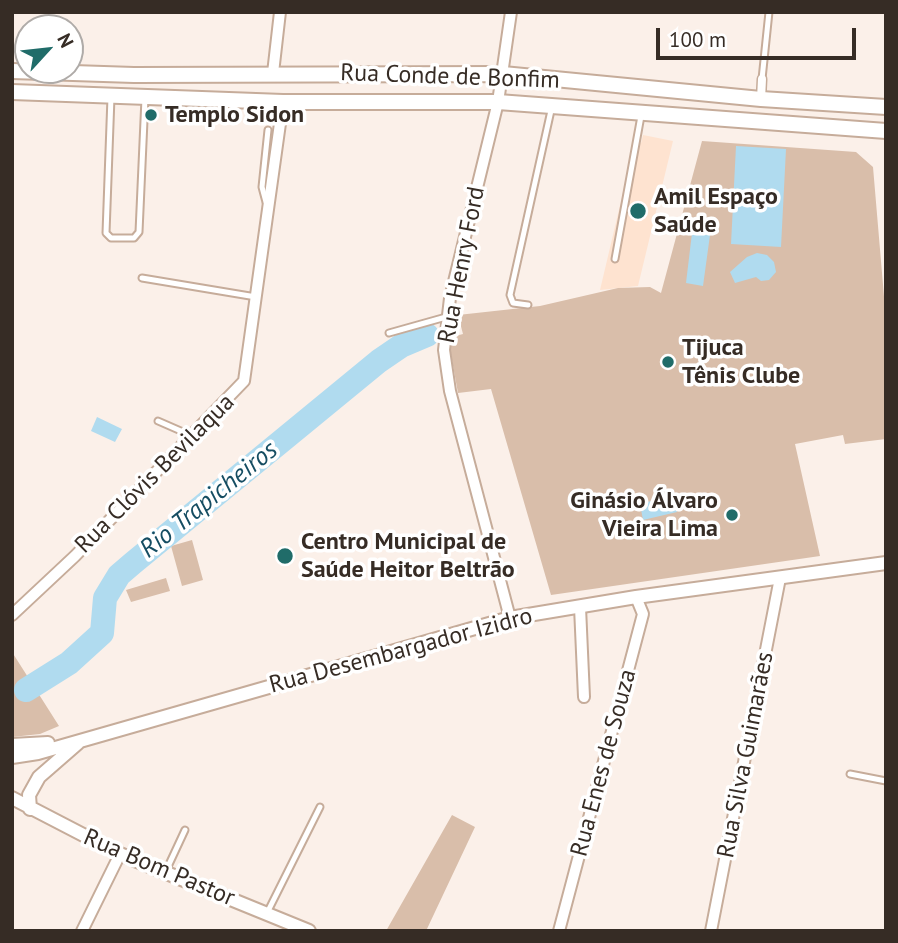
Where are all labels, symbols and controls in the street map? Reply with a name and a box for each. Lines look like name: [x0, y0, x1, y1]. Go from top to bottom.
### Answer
north arrow: [14, 14, 84, 84]
scale bar: [660, 14, 860, 58]
text: 100 m: [669, 26, 726, 53]
text: N: [52, 29, 79, 51]
street label: Rua Conde de Bonfim: [340, 59, 560, 95]
place label: Templo Sidon: [165, 101, 304, 129]
marker: Templo Sidon: [143, 107, 159, 123]
place label: Amil Espaço Saúde: [654, 183, 778, 239]
street label: Rua Henry Ford: [433, 184, 491, 346]
marker: Amil Espaço Saúde: [628, 201, 648, 221]
place label: Tijuca Tênis Clube: [682, 334, 800, 390]
marker: Tijuca Tênis Clube: [660, 354, 676, 370]
street label: Rua Clóvis Bevilaqua: [69, 388, 241, 560]
water label: Rio Trapicheiros: [134, 435, 284, 565]
place label: Ginásio Álvaro Vieira Lima: [570, 487, 718, 543]
marker: Ginásio Álvaro Vieira Lima: [724, 507, 740, 523]
place label: Centro Municipal de Saúde Heitor Beltrão: [301, 528, 515, 584]
marker: Centro Municipal de Saúde Heitor Beltrão: [275, 546, 295, 566]
street label: Rua Desembargador Izidro: [266, 602, 536, 700]
street label: Rua Silva Guimarães: [712, 650, 780, 860]
street label: Rua Enes de Souza: [565, 666, 643, 860]
street label: Rua Bom Pastor: [79, 823, 239, 913]

